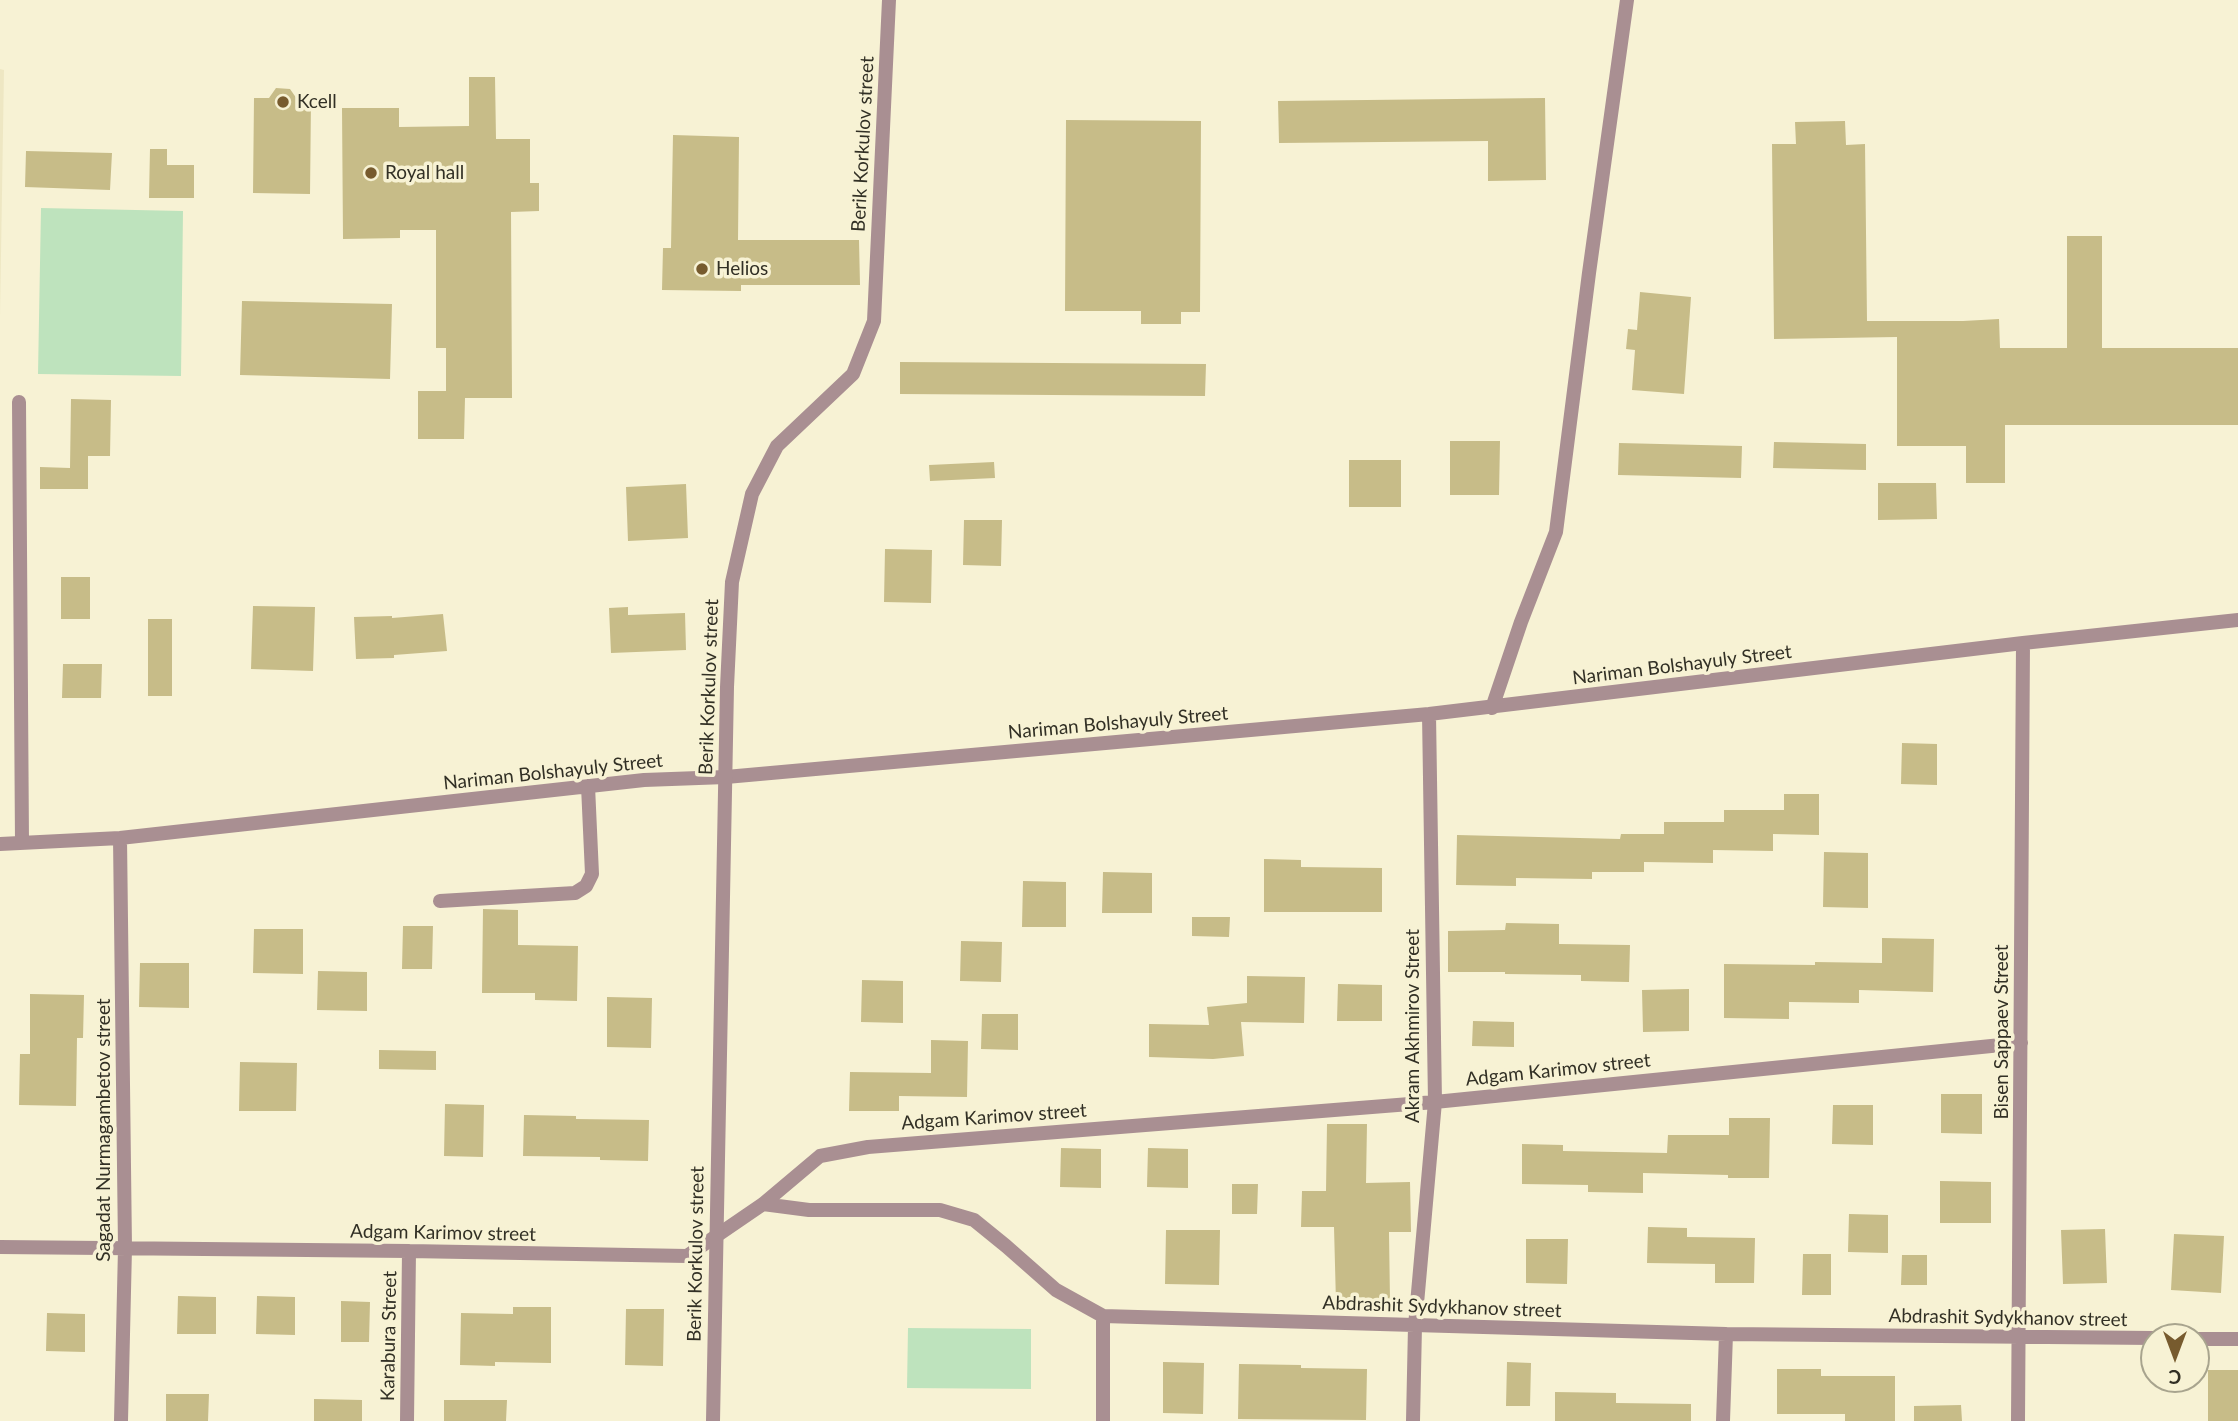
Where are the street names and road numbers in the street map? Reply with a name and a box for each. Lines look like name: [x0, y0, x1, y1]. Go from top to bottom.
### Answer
street label: Berik Korkulov street: [847, 56, 879, 232]
street label: Berik Korkulov street: [695, 599, 723, 775]
street label: Nariman Bolshayuly Street: [1571, 640, 1793, 690]
street label: Nariman Bolshayuly Street: [1007, 702, 1229, 744]
street label: Nariman Bolshayuly Street: [442, 749, 664, 795]
street label: Akram Akhmirov Street: [1402, 929, 1424, 1123]
street label: Bisen Sappaev Street: [1991, 944, 2013, 1120]
street label: Sagadat Nurmagambetov street: [93, 998, 115, 1262]
street label: Adgam Karimov street: [1464, 1049, 1652, 1091]
street label: Adgam Karimov street: [901, 1099, 1087, 1135]
street label: Berik Korkulov street: [683, 1166, 709, 1342]
street label: Adgam Karimov street: [350, 1220, 536, 1246]
street label: Karabura Street: [376, 1271, 402, 1401]
street label: Abdrashit Sydykhanov street: [1322, 1291, 1562, 1323]
street label: Abdrashit Sydykhanov street: [1888, 1305, 2128, 1331]

